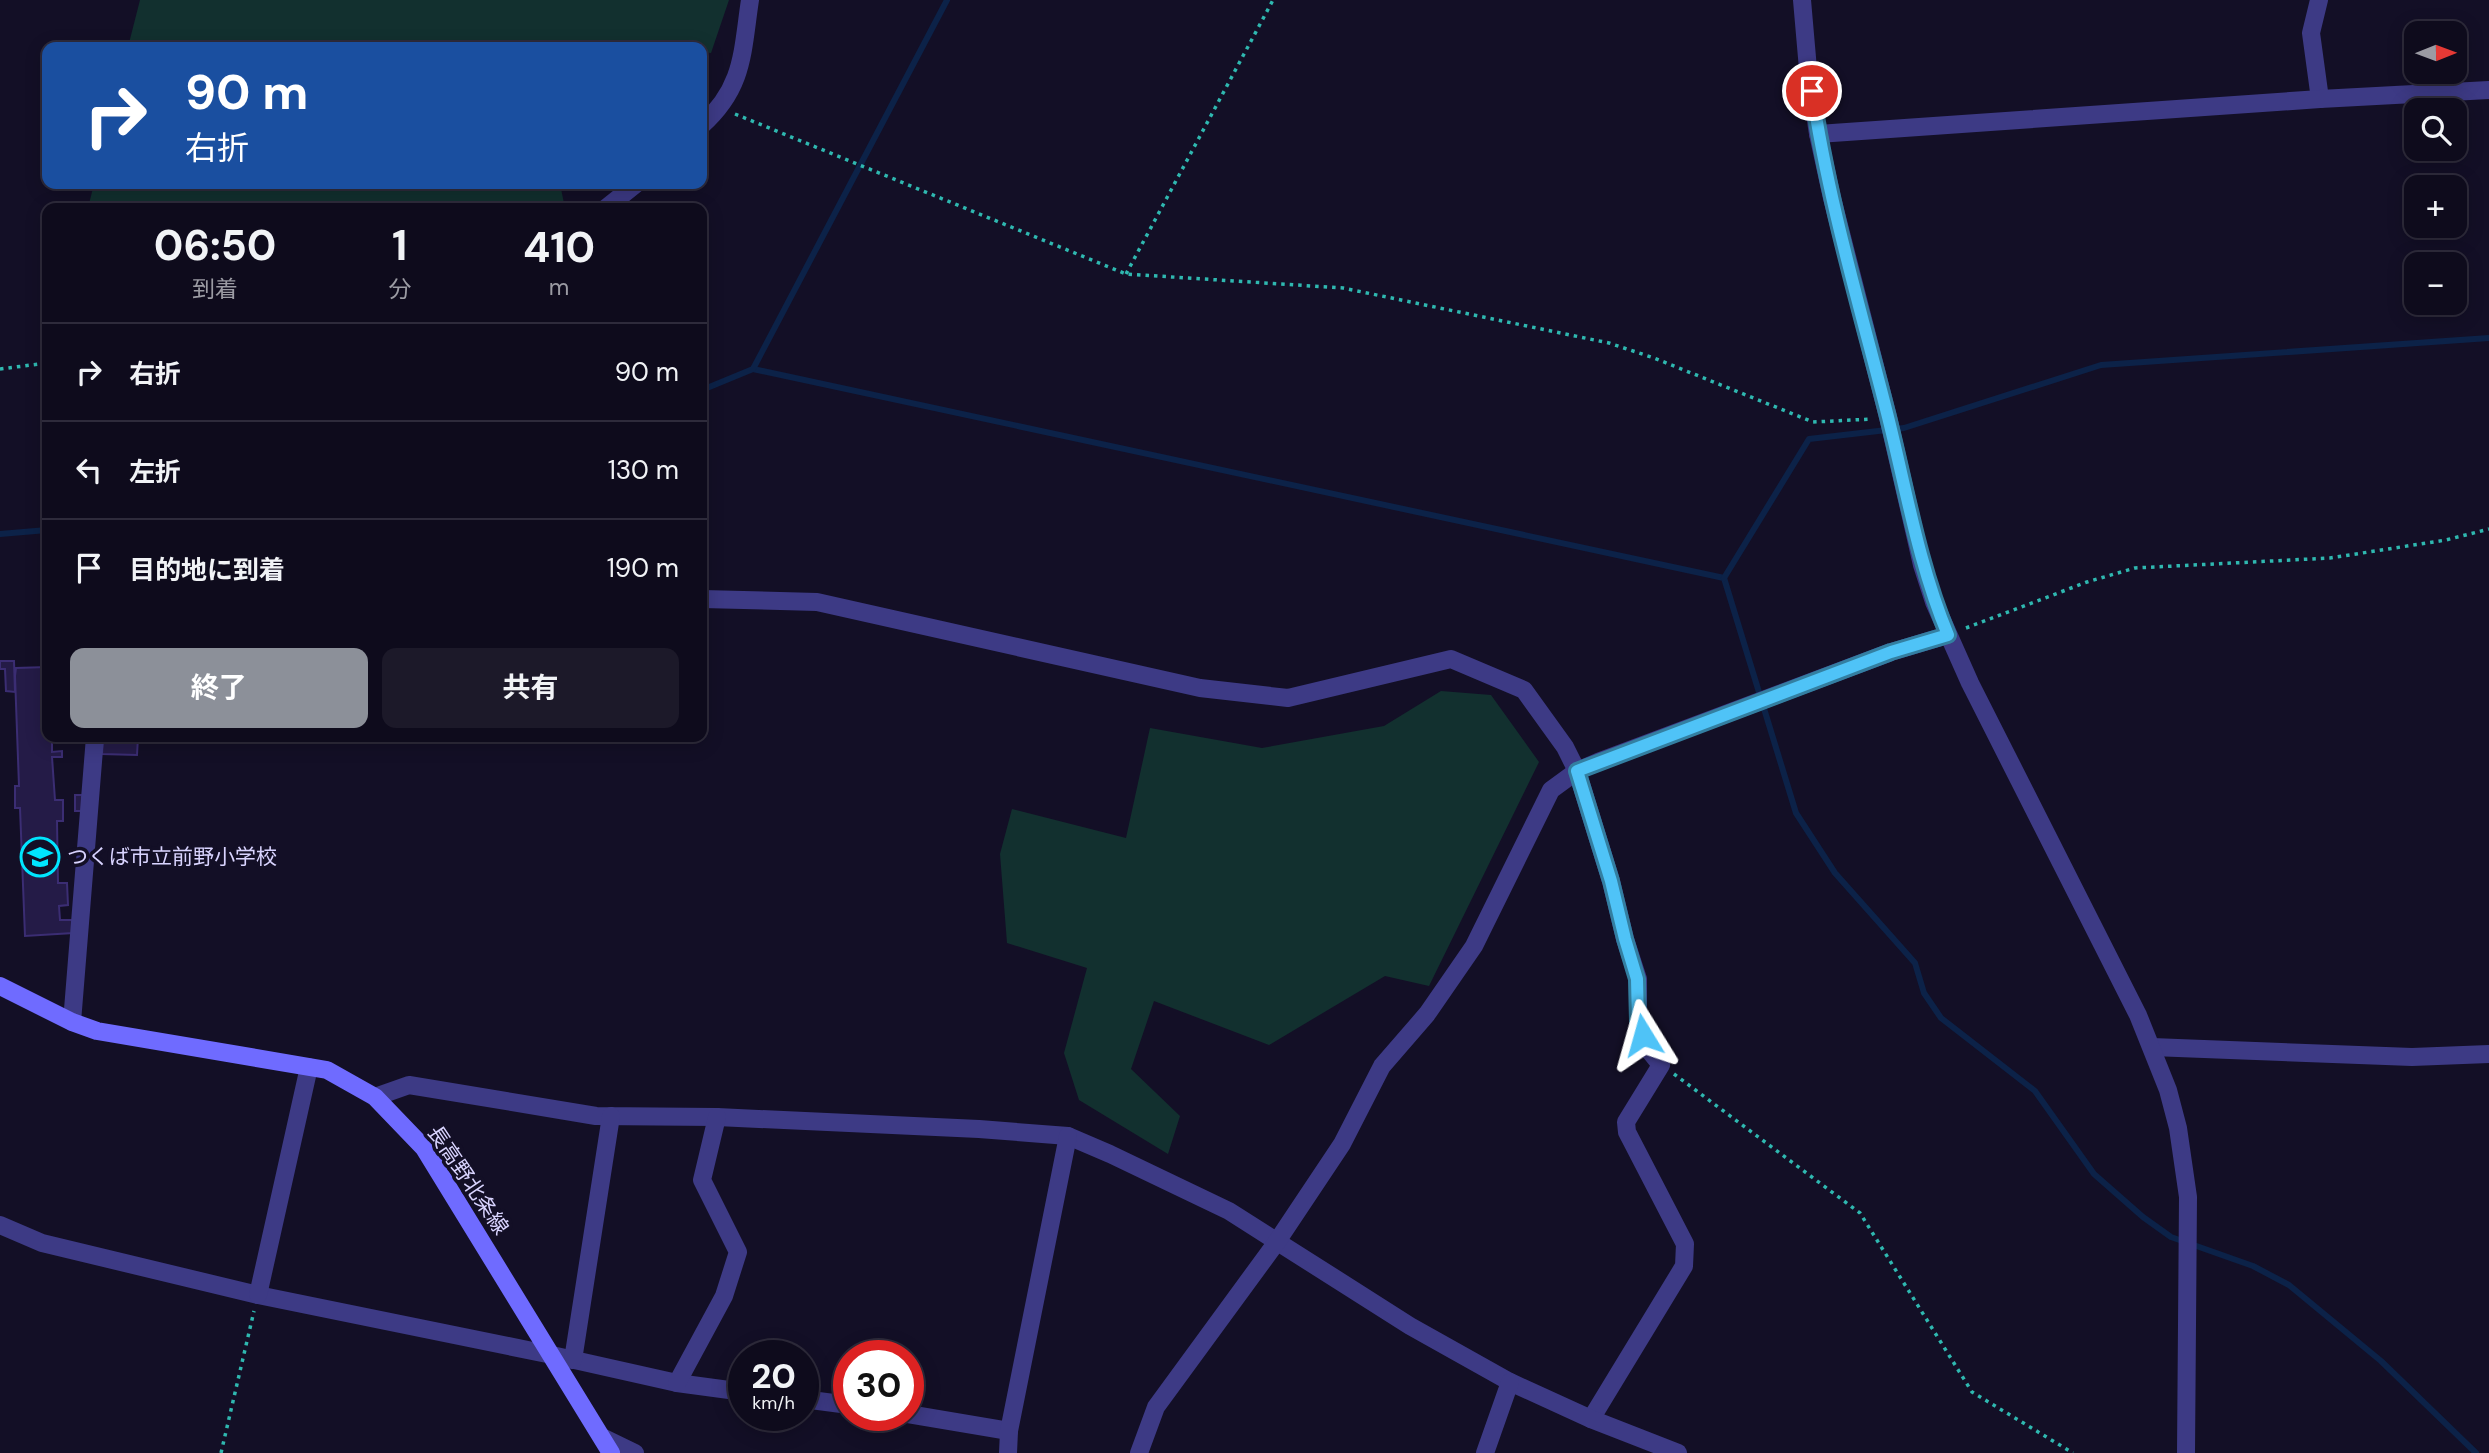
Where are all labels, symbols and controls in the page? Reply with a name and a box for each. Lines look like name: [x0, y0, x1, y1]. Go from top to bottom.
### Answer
north arrow: [2404, 21, 2468, 84]
map controls: [2404, 21, 2467, 315]
text: 90 m: [185, 60, 308, 124]
pin: [1782, 61, 1842, 121]
icon: right: [70, 70, 161, 161]
icon: arrive: [1793, 72, 1831, 110]
button: search: [2404, 98, 2467, 161]
text: 右折: [185, 127, 249, 169]
button: +: [2404, 175, 2467, 238]
text: 06:50: [154, 218, 276, 273]
text: 1: [392, 218, 407, 273]
text: 410: [523, 220, 595, 275]
button: −: [2404, 252, 2467, 315]
text: m: [549, 272, 569, 302]
text: 到着: [192, 274, 238, 304]
text: 分: [388, 274, 411, 304]
icon: right: [70, 353, 108, 391]
text: 90 m: [615, 355, 679, 389]
text: 右折: [129, 357, 181, 391]
icon: left: [70, 451, 108, 489]
text: 130 m: [608, 453, 679, 487]
text: 左折: [129, 455, 181, 489]
icon: arrive: [70, 549, 108, 587]
text: 190 m: [607, 551, 679, 585]
text: 目的地に到着: [129, 553, 285, 587]
button: 終了: [70, 648, 368, 728]
button: 共有: [382, 648, 679, 728]
school or university icon: つくば市立前野小学校: [19, 836, 61, 878]
place label: つくば市立前野小学校: [67, 843, 277, 871]
position arrow: [1606, 998, 1680, 1072]
street label: 長高野北条線: [421, 1120, 515, 1240]
speed limit sign: 30: [833, 1340, 924, 1431]
text: 20: [751, 1353, 796, 1399]
text: km/h: [752, 1391, 795, 1415]

